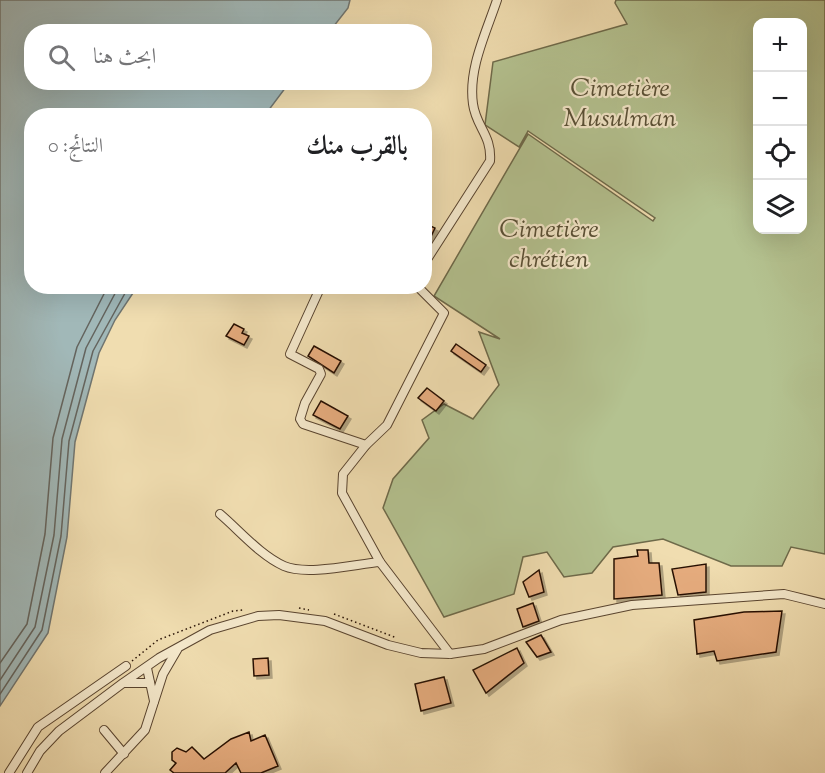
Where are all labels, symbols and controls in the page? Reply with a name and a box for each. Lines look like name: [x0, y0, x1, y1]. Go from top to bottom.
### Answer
map controls: [753, 18, 807, 234]
button: +: [753, 18, 807, 72]
search box: [24, 24, 432, 90]
icon: search: [45, 41, 78, 74]
text: ابحث هنا: [93, 42, 156, 74]
park label: Cimetière Musulman: [564, 71, 677, 138]
button: −: [753, 72, 807, 126]
button: locate: [753, 126, 807, 180]
text: بالقرب منك: [306, 129, 408, 166]
text: النتائج: 0: [48, 133, 103, 162]
button: layers: [753, 180, 807, 234]
park label: Cimetière chrétien: [499, 212, 599, 279]

